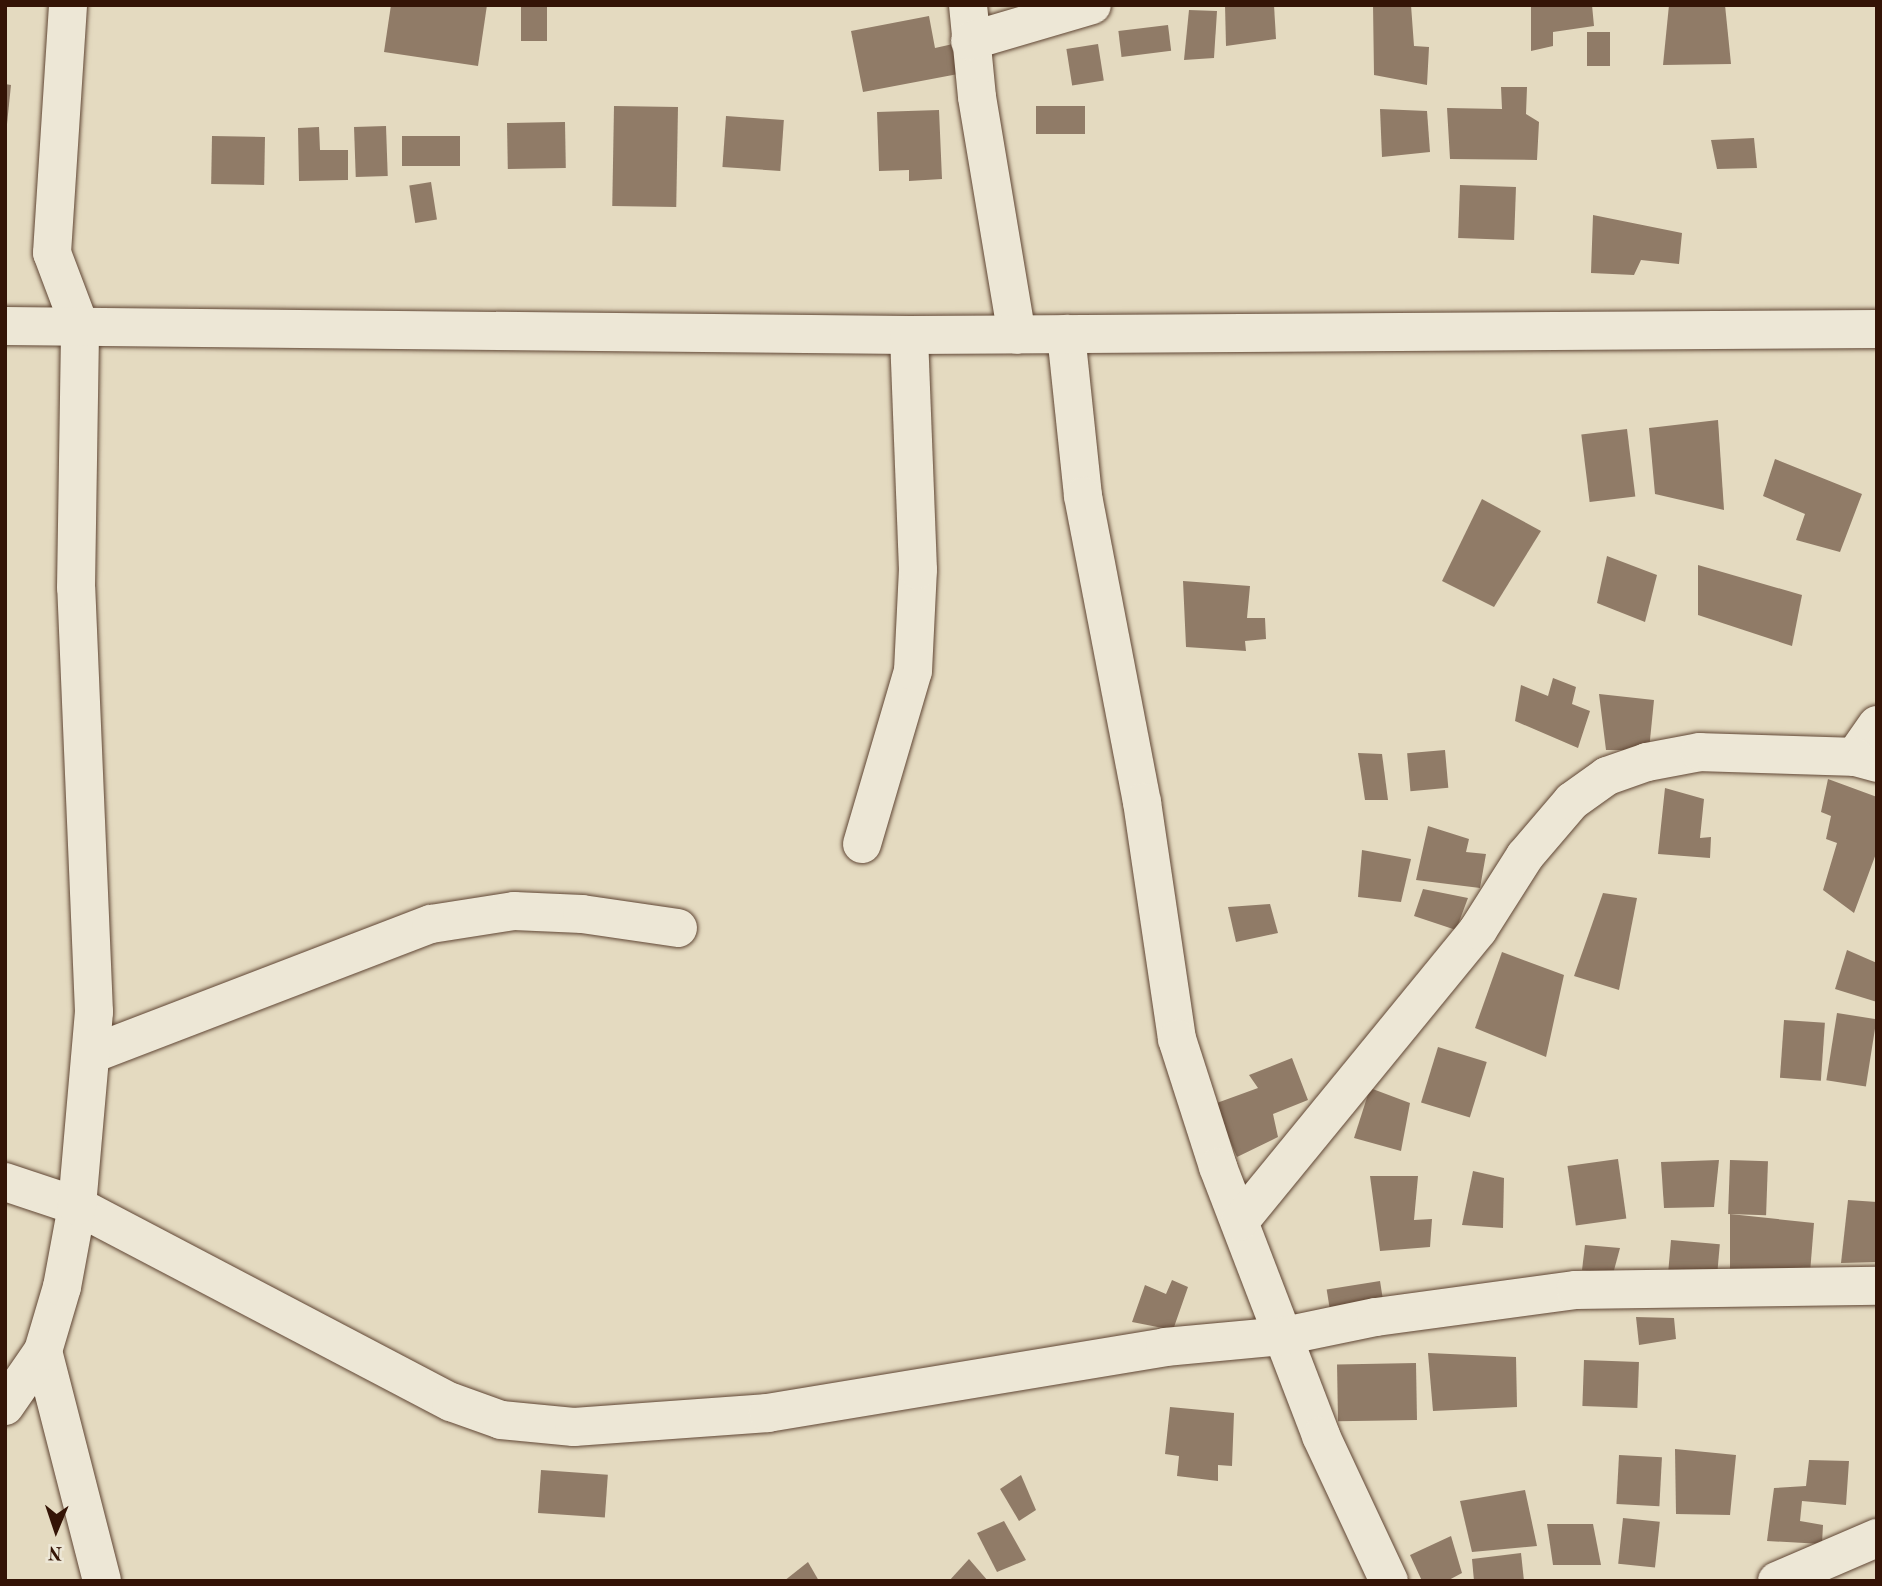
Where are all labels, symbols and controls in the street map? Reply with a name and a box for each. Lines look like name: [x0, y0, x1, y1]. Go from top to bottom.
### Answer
north arrow: [21, 1495, 91, 1565]
text: N: [48, 1542, 63, 1561]

